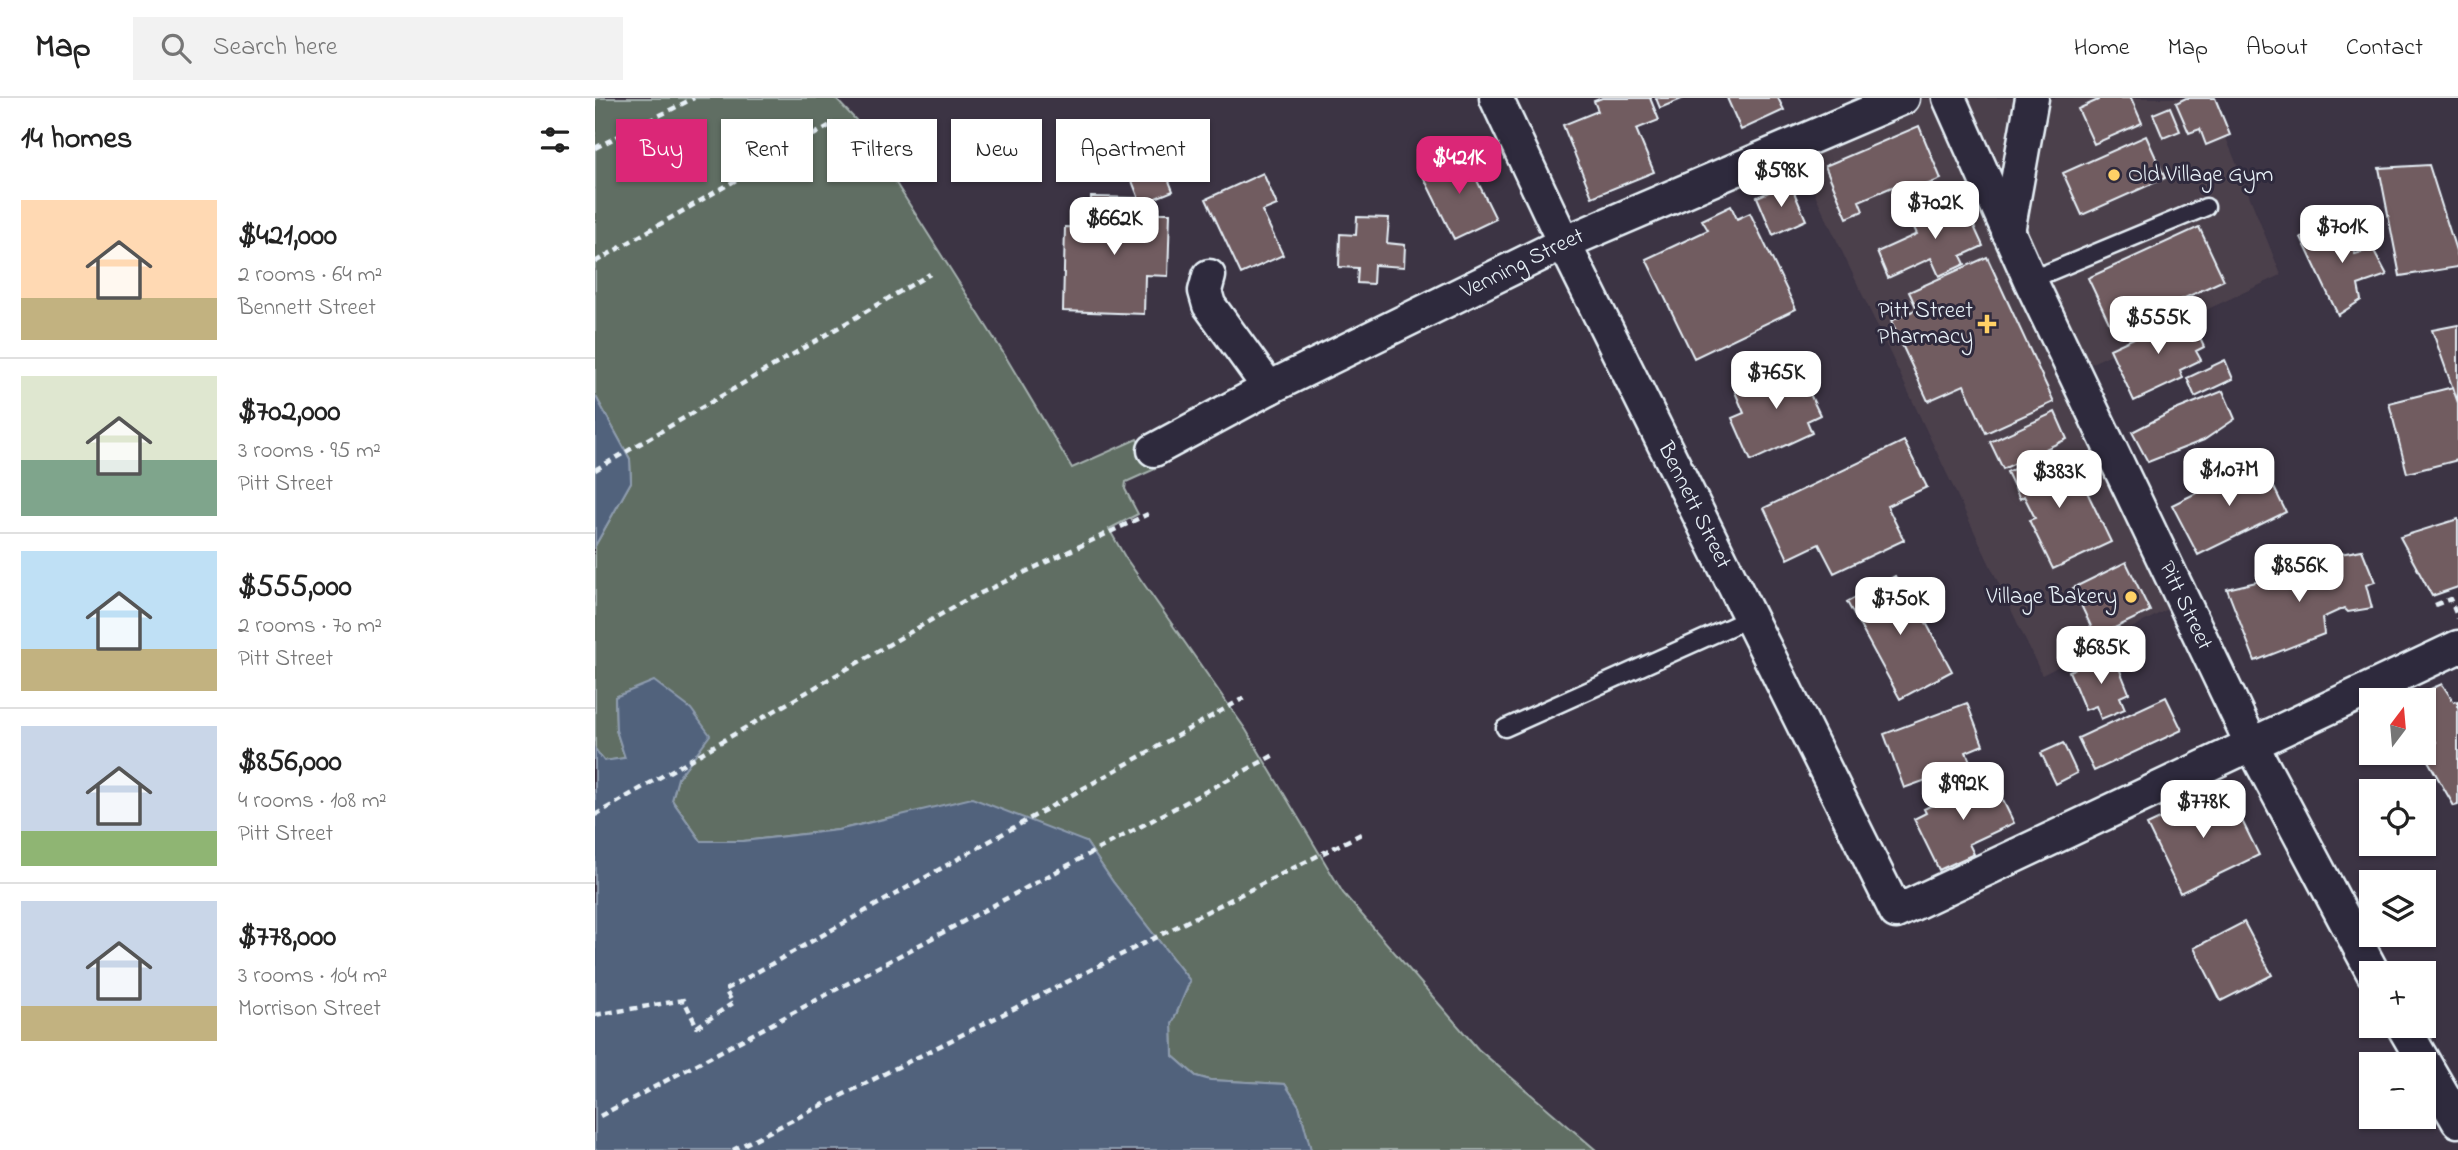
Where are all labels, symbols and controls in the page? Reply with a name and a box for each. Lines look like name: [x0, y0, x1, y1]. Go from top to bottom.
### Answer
search box: [133, 17, 623, 80]
text: Map: [35, 24, 91, 72]
icon: search: [157, 29, 195, 67]
text: Search here: [213, 29, 337, 67]
text: Home: [2074, 31, 2130, 66]
text: Map: [2168, 31, 2208, 66]
text: About: [2246, 31, 2308, 66]
text: Contact: [2346, 31, 2423, 66]
text: 14 homes: [21, 118, 132, 162]
chip: Buy: [616, 119, 707, 182]
chip: Rent: [721, 119, 813, 182]
chip: Filters: [827, 119, 937, 182]
chip: New: [951, 119, 1042, 182]
chip: Apartment: [1056, 119, 1210, 182]
icon: filters: [536, 121, 574, 159]
pin: $421K: [1410, 136, 1508, 196]
text: $421K: [1432, 142, 1486, 175]
pin: $598K: [1732, 150, 1830, 209]
text: $598K: [1754, 155, 1808, 188]
place label: Old Village Gym: [2128, 159, 2273, 194]
marker: Old Village Gym: [2106, 167, 2122, 183]
pin: $702K: [1886, 181, 1984, 241]
text: $702K: [1907, 187, 1963, 220]
pin: $662K: [1065, 198, 1163, 257]
text: $662K: [1086, 203, 1142, 236]
pin: $701K: [2293, 206, 2391, 265]
text: $701K: [2316, 211, 2368, 244]
text: $421,000: [238, 215, 337, 259]
street label: Venning Street: [1454, 220, 1589, 308]
icon: home: [77, 228, 161, 312]
text: 2 rooms · 64 m²: [238, 259, 382, 292]
text: Bennett Street: [238, 292, 376, 325]
place label: Pitt Street Pharmacy: [1877, 295, 1973, 356]
pin: $555K: [2109, 296, 2207, 356]
text: $555K: [2126, 302, 2190, 335]
marker: Pitt Street Pharmacy: [1979, 316, 1995, 332]
pin: $765K: [1727, 352, 1825, 411]
text: $765K: [1747, 357, 1805, 390]
text: $702,000: [238, 391, 340, 435]
icon: home: [77, 404, 161, 488]
text: 3 rooms · 95 m²: [238, 435, 381, 468]
street label: Bennett Street: [1648, 435, 1740, 575]
pin: $1.07M: [2172, 448, 2286, 508]
pin: $383K: [2010, 450, 2108, 510]
text: $1.07M: [2199, 454, 2259, 487]
text: $383K: [2033, 456, 2085, 489]
text: Pitt Street: [238, 468, 333, 501]
pin: $856K: [2250, 545, 2348, 604]
text: $856K: [2271, 550, 2327, 583]
street label: Pitt Street: [2150, 555, 2221, 656]
text: $555,000: [238, 566, 352, 610]
pin: $750K: [1851, 578, 1949, 637]
icon: home: [77, 579, 161, 663]
place label: Village Bakery: [1985, 581, 2117, 616]
text: $750K: [1871, 583, 1929, 616]
marker: Village Bakery: [2123, 589, 2139, 605]
text: 2 rooms · 70 m²: [238, 610, 382, 643]
pin: $685K: [2052, 626, 2150, 686]
text: $685K: [2073, 632, 2129, 665]
text: Pitt Street: [238, 643, 333, 676]
north arrow: [2359, 688, 2436, 765]
map controls: [2359, 688, 2436, 1129]
text: $856,000: [238, 741, 342, 785]
icon: home: [77, 754, 161, 838]
pin: $992K: [1914, 762, 2012, 822]
text: $992K: [1938, 768, 1988, 801]
button: locate: [2359, 779, 2436, 856]
pin: $778K: [2154, 780, 2252, 840]
text: 4 rooms · 108 m²: [238, 785, 387, 818]
text: $778K: [2177, 786, 2229, 819]
text: Pitt Street: [238, 818, 333, 851]
button: layers: [2359, 870, 2436, 947]
text: $778,000: [238, 916, 336, 960]
icon: home: [77, 929, 161, 1013]
text: 3 rooms · 104 m²: [238, 960, 387, 993]
button: +: [2359, 961, 2436, 1038]
text: Morrison Street: [238, 993, 381, 1026]
button: −: [2359, 1052, 2436, 1129]

